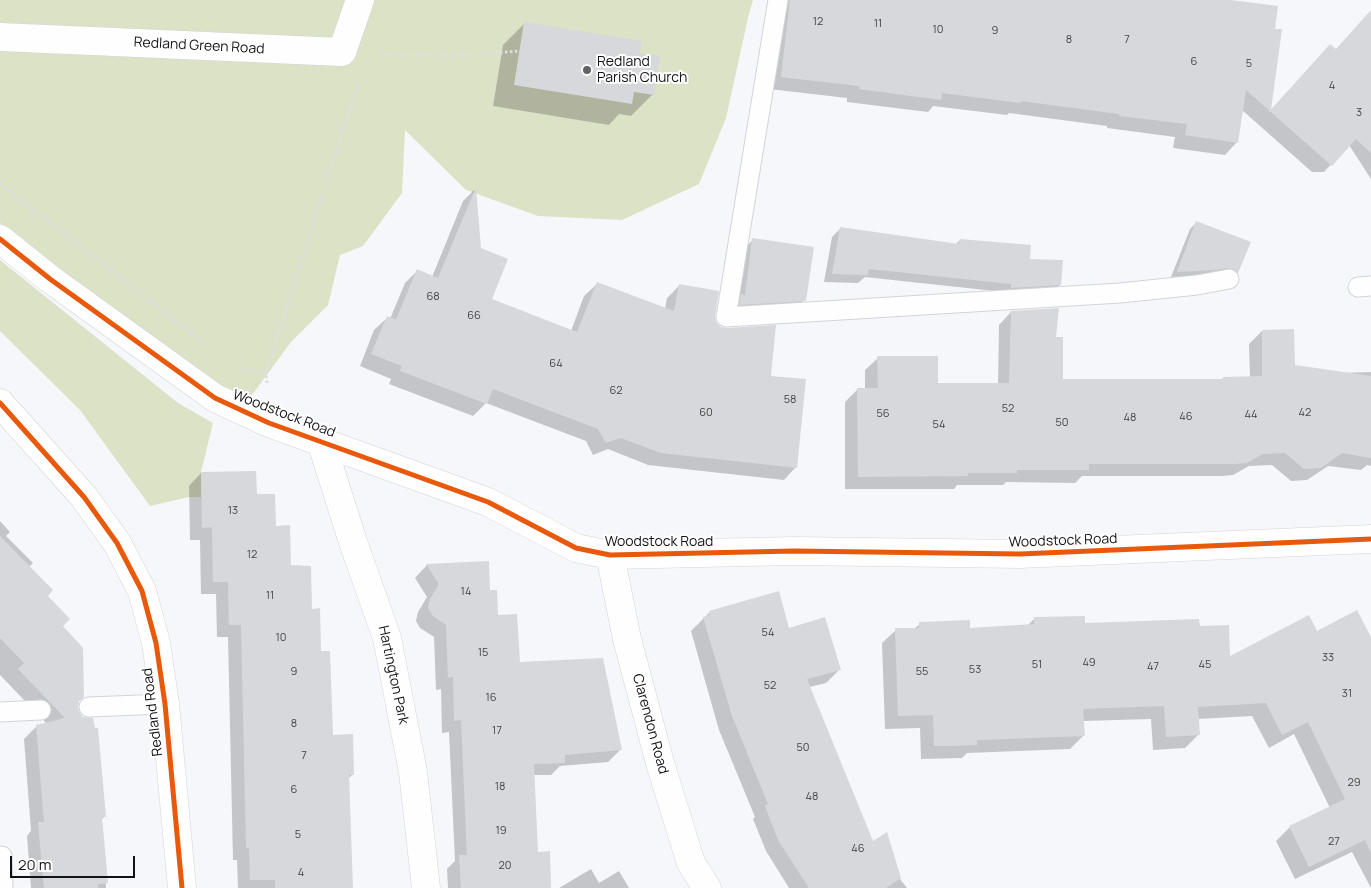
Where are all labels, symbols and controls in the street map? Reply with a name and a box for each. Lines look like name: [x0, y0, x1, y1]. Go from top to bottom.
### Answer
house number: 12: [813, 15, 823, 29]
house number: 11: [874, 17, 882, 31]
house number: 10: [933, 23, 943, 37]
house number: 9: [992, 24, 998, 38]
house number: 8: [1066, 33, 1072, 47]
house number: 7: [1124, 33, 1130, 47]
street label: Redland Green Road: [133, 34, 265, 58]
place label: Redland Parish Church: [597, 54, 687, 86]
house number: 6: [1191, 55, 1197, 69]
house number: 5: [1246, 57, 1252, 71]
marker: Redland Parish Church: [581, 64, 593, 76]
house number: 4: [1329, 79, 1335, 93]
house number: 3: [1356, 106, 1362, 120]
house number: 68: [426, 290, 440, 304]
house number: 66: [467, 309, 481, 323]
house number: 64: [549, 357, 563, 371]
house number: 62: [609, 384, 623, 398]
street label: Woodstock Road: [230, 387, 338, 441]
house number: 58: [784, 393, 796, 407]
house number: 52: [1002, 402, 1014, 416]
house number: 60: [699, 406, 713, 420]
house number: 42: [1299, 406, 1311, 420]
house number: 56: [876, 407, 890, 421]
house number: 44: [1244, 408, 1258, 422]
house number: 46: [1179, 410, 1193, 424]
house number: 48: [1124, 411, 1136, 425]
house number: 50: [1055, 416, 1069, 430]
house number: 54: [933, 418, 945, 432]
house number: 13: [228, 504, 238, 518]
street label: Woodstock Road: [1008, 531, 1118, 551]
street label: Woodstock Road: [605, 534, 713, 550]
house number: 12: [247, 548, 257, 562]
house number: 14: [461, 585, 471, 599]
house number: 11: [266, 589, 274, 603]
street label: Hartington Park: [374, 624, 412, 726]
house number: 54: [762, 626, 774, 640]
house number: 10: [276, 631, 286, 645]
house number: 15: [478, 646, 488, 660]
house number: 33: [1322, 651, 1334, 665]
house number: 49: [1082, 656, 1096, 670]
house number: 51: [1032, 658, 1042, 672]
house number: 45: [1199, 658, 1211, 672]
house number: 47: [1147, 660, 1159, 674]
house number: 53: [969, 663, 981, 677]
house number: 9: [291, 665, 297, 679]
house number: 55: [916, 665, 928, 679]
street label: Redland Road: [139, 667, 167, 757]
street label: Clarendon Road: [629, 672, 671, 776]
house number: 52: [764, 679, 776, 693]
house number: 31: [1342, 687, 1352, 701]
house number: 16: [485, 691, 497, 705]
house number: 8: [291, 717, 297, 731]
house number: 17: [492, 724, 502, 738]
house number: 50: [796, 741, 810, 755]
house number: 7: [301, 749, 307, 763]
house number: 29: [1347, 776, 1361, 790]
house number: 18: [495, 780, 505, 794]
house number: 6: [291, 783, 297, 797]
house number: 48: [806, 790, 818, 804]
house number: 19: [495, 824, 507, 838]
house number: 5: [295, 828, 301, 842]
house number: 27: [1328, 835, 1340, 849]
house number: 46: [851, 842, 865, 856]
scale bar: [12, 846, 138, 878]
text: 20 m: [18, 854, 51, 875]
house number: 20: [499, 859, 511, 873]
house number: 4: [298, 866, 304, 880]

